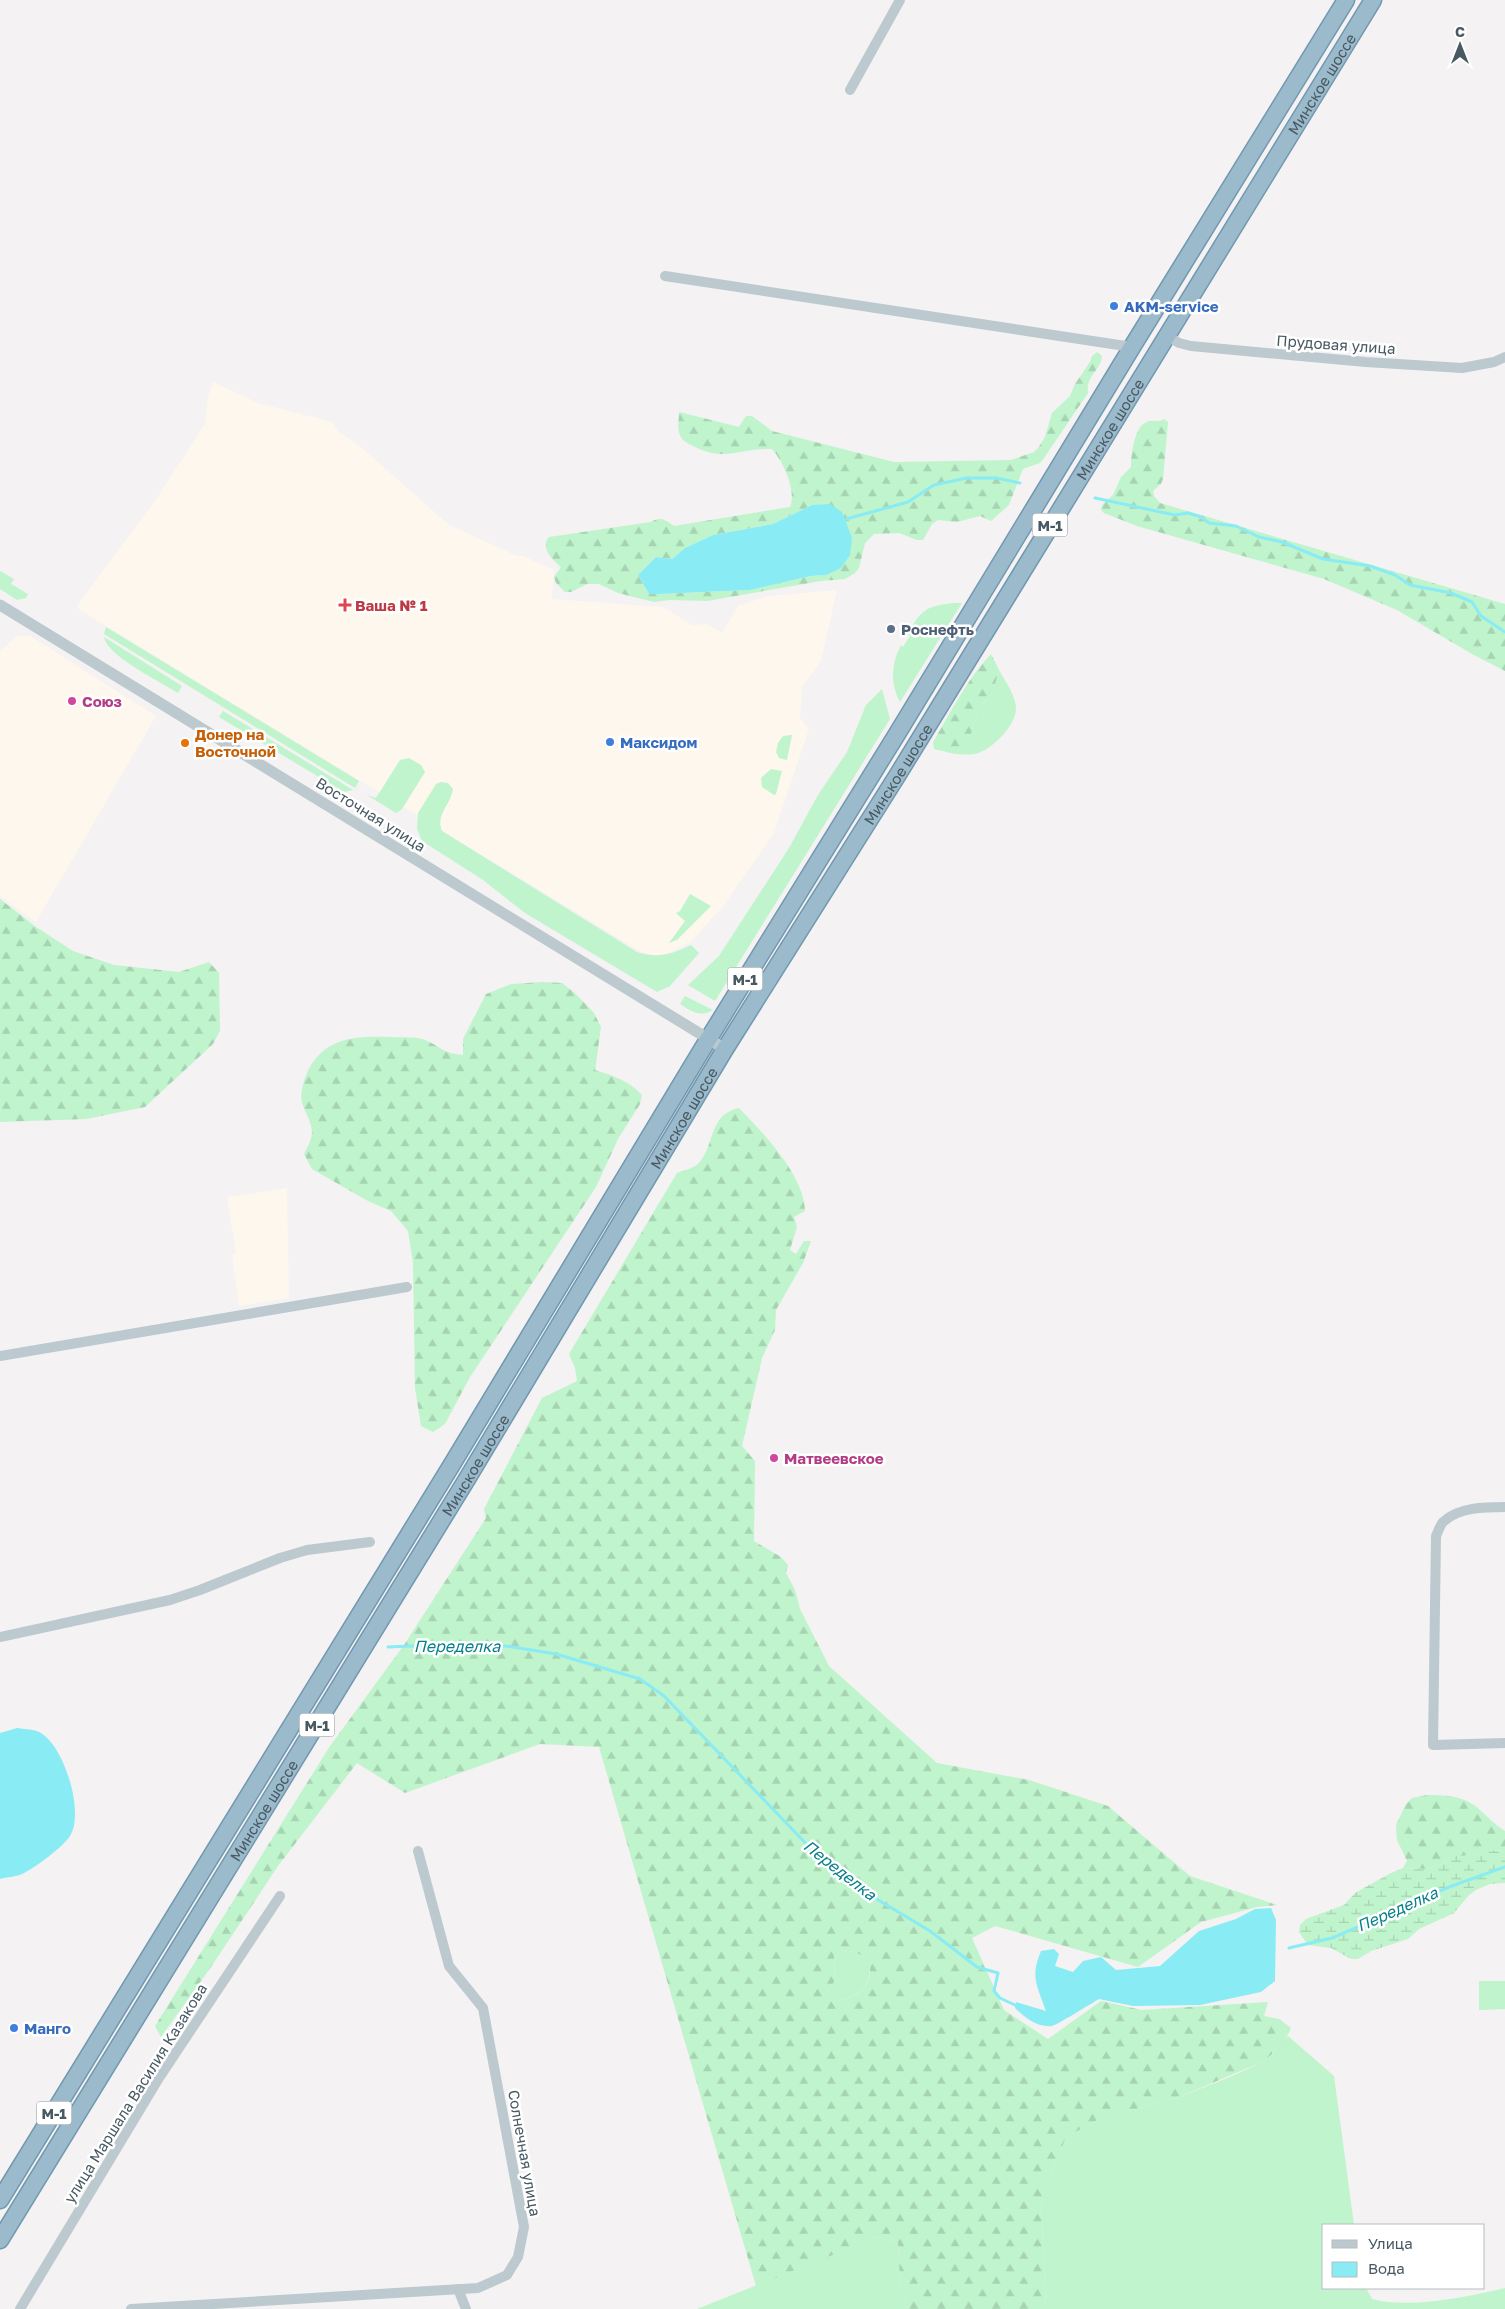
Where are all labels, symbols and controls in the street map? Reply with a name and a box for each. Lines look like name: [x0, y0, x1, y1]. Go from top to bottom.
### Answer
north arrow: [1435, 20, 1485, 70]
text: С: [1455, 23, 1465, 40]
street label: Минское шоссе: [1284, 30, 1360, 138]
place label: AKM-service: [1124, 297, 1219, 315]
marker: AKM-service: [1108, 300, 1120, 312]
street label: Прудовая улица: [1276, 331, 1396, 357]
street label: Минское шоссе: [1072, 375, 1148, 483]
road number: М-1: [1032, 514, 1068, 536]
place label: Ваша № 1: [355, 596, 428, 614]
marker: Ваша № 1: [339, 599, 351, 611]
place label: Роснефть: [901, 620, 974, 638]
marker: Роснефть: [885, 623, 897, 635]
place label: Союз: [82, 692, 122, 710]
marker: Союз: [66, 695, 78, 707]
street label: Минское шоссе: [860, 720, 936, 828]
place label: Донер на Восточной: [195, 725, 276, 760]
place label: Максидом: [620, 733, 698, 751]
marker: Максидом: [604, 736, 616, 748]
marker: Донер на Восточной: [179, 737, 191, 749]
street label: Восточная улица: [313, 773, 429, 855]
road number: М-1: [728, 968, 762, 991]
street label: Минское шоссе: [646, 1063, 721, 1172]
street label: Минское шоссе: [438, 1411, 513, 1519]
place label: Матвеевское: [784, 1449, 884, 1467]
marker: Матвеевское: [768, 1452, 780, 1464]
water label: Переделка: [414, 1636, 501, 1656]
road number: М-1: [300, 1714, 334, 1736]
street label: Минское шоссе: [226, 1756, 302, 1864]
water label: Переделка: [800, 1835, 881, 1905]
water label: Переделка: [1353, 1882, 1441, 1936]
street label: улица Маршала Василия Казакова: [60, 1980, 210, 2206]
place label: Манго: [24, 2019, 71, 2037]
marker: Манго: [8, 2022, 20, 2034]
street label: Солнечная улица: [505, 2088, 545, 2218]
road number: М-1: [36, 2102, 72, 2124]
legend: [1322, 2224, 1485, 2289]
text: Улица: [1368, 2234, 1413, 2252]
text: Вода: [1368, 2259, 1405, 2277]

